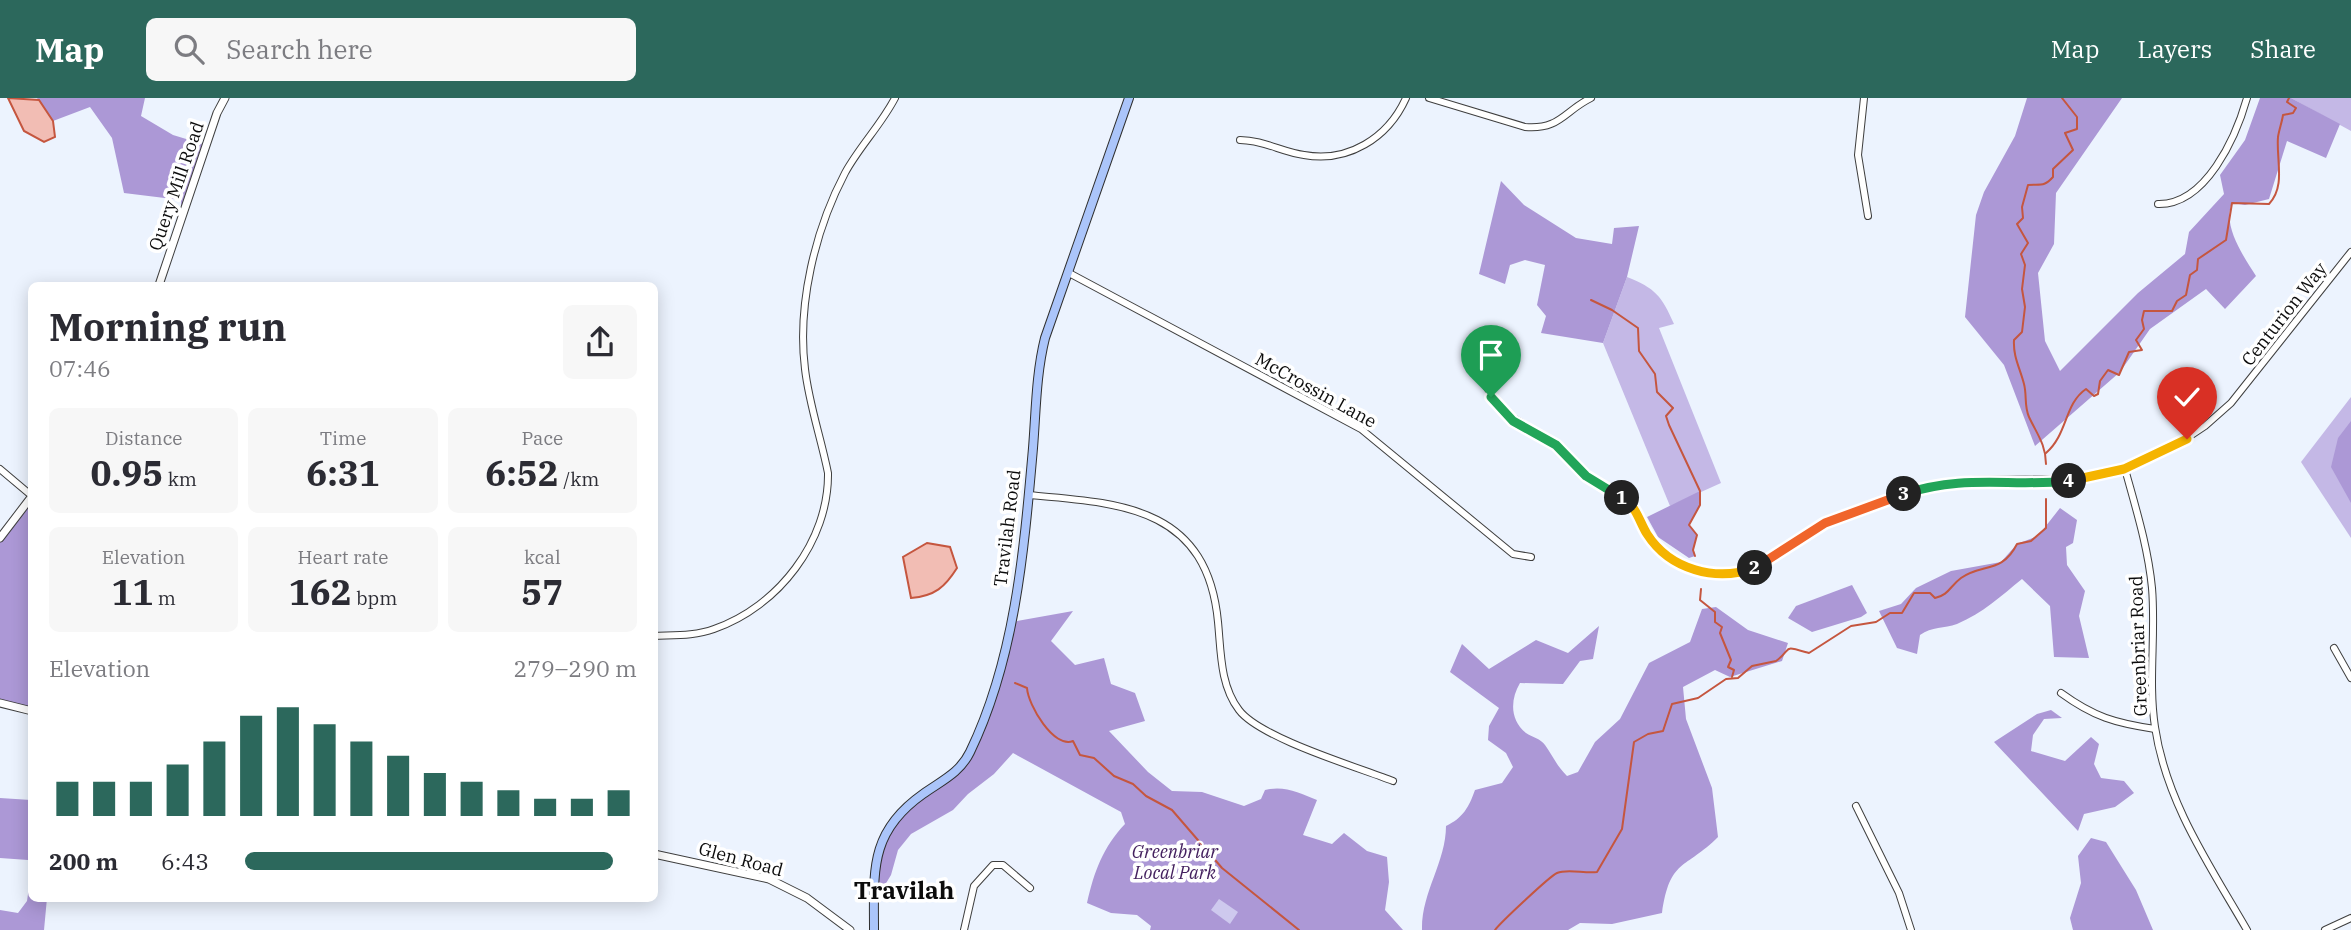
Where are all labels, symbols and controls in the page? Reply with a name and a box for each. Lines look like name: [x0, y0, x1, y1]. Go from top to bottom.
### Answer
search box: [146, 18, 636, 81]
text: Map: [35, 28, 104, 71]
icon: search: [170, 30, 208, 68]
text: Search here: [226, 32, 373, 66]
text: Map: [2051, 33, 2099, 65]
text: Layers: [2137, 33, 2212, 65]
text: Share: [2250, 33, 2316, 65]
street label: Query Mill Road: [143, 118, 209, 254]
street label: Centurion Way: [2236, 257, 2332, 370]
text: Morning run: [49, 302, 287, 351]
button: share: [563, 305, 637, 379]
pin: [1461, 325, 1521, 397]
icon: arrive: [1472, 336, 1510, 374]
street label: McCrossin Lane: [1251, 347, 1381, 433]
text: 07:46: [49, 353, 111, 383]
pin: [2157, 367, 2217, 439]
icon: check: [2168, 378, 2206, 416]
text: Distance: [105, 426, 182, 450]
text: Time: [320, 426, 366, 450]
text: Pace: [521, 426, 563, 450]
text: 0.95: [90, 450, 163, 496]
text: 6:31: [306, 450, 380, 496]
text: 6:52: [485, 450, 559, 496]
pin: 4: [2052, 464, 2086, 498]
text: km: [163, 467, 197, 491]
text: /km: [559, 467, 599, 491]
street label: Travilah Road: [988, 468, 1026, 588]
text: 4: [2063, 468, 2074, 492]
pin: 3: [1886, 476, 1922, 512]
pin: 1: [1604, 480, 1640, 516]
text: 3: [1898, 481, 1909, 505]
text: 1: [1616, 485, 1627, 509]
text: Elevation: [102, 545, 186, 569]
text: Heart rate: [298, 545, 388, 569]
text: kcal: [524, 545, 561, 569]
pin: 2: [1738, 550, 1772, 586]
text: 2: [1749, 555, 1760, 579]
text: 11: [111, 569, 153, 615]
text: 162: [289, 569, 352, 615]
text: 57: [521, 569, 563, 615]
street label: Greenbriar Road: [2124, 575, 2152, 717]
text: m: [153, 586, 176, 610]
text: bpm: [352, 586, 397, 610]
text: Elevation: [49, 653, 150, 683]
text: 279–290 m: [513, 653, 637, 683]
street label: Glen Road: [696, 837, 786, 881]
park label: Greenbriar Local Park: [1132, 840, 1219, 884]
text: 200 m: [49, 846, 118, 876]
text: 6:43: [161, 846, 209, 876]
district label: Travilah: [854, 874, 954, 906]

